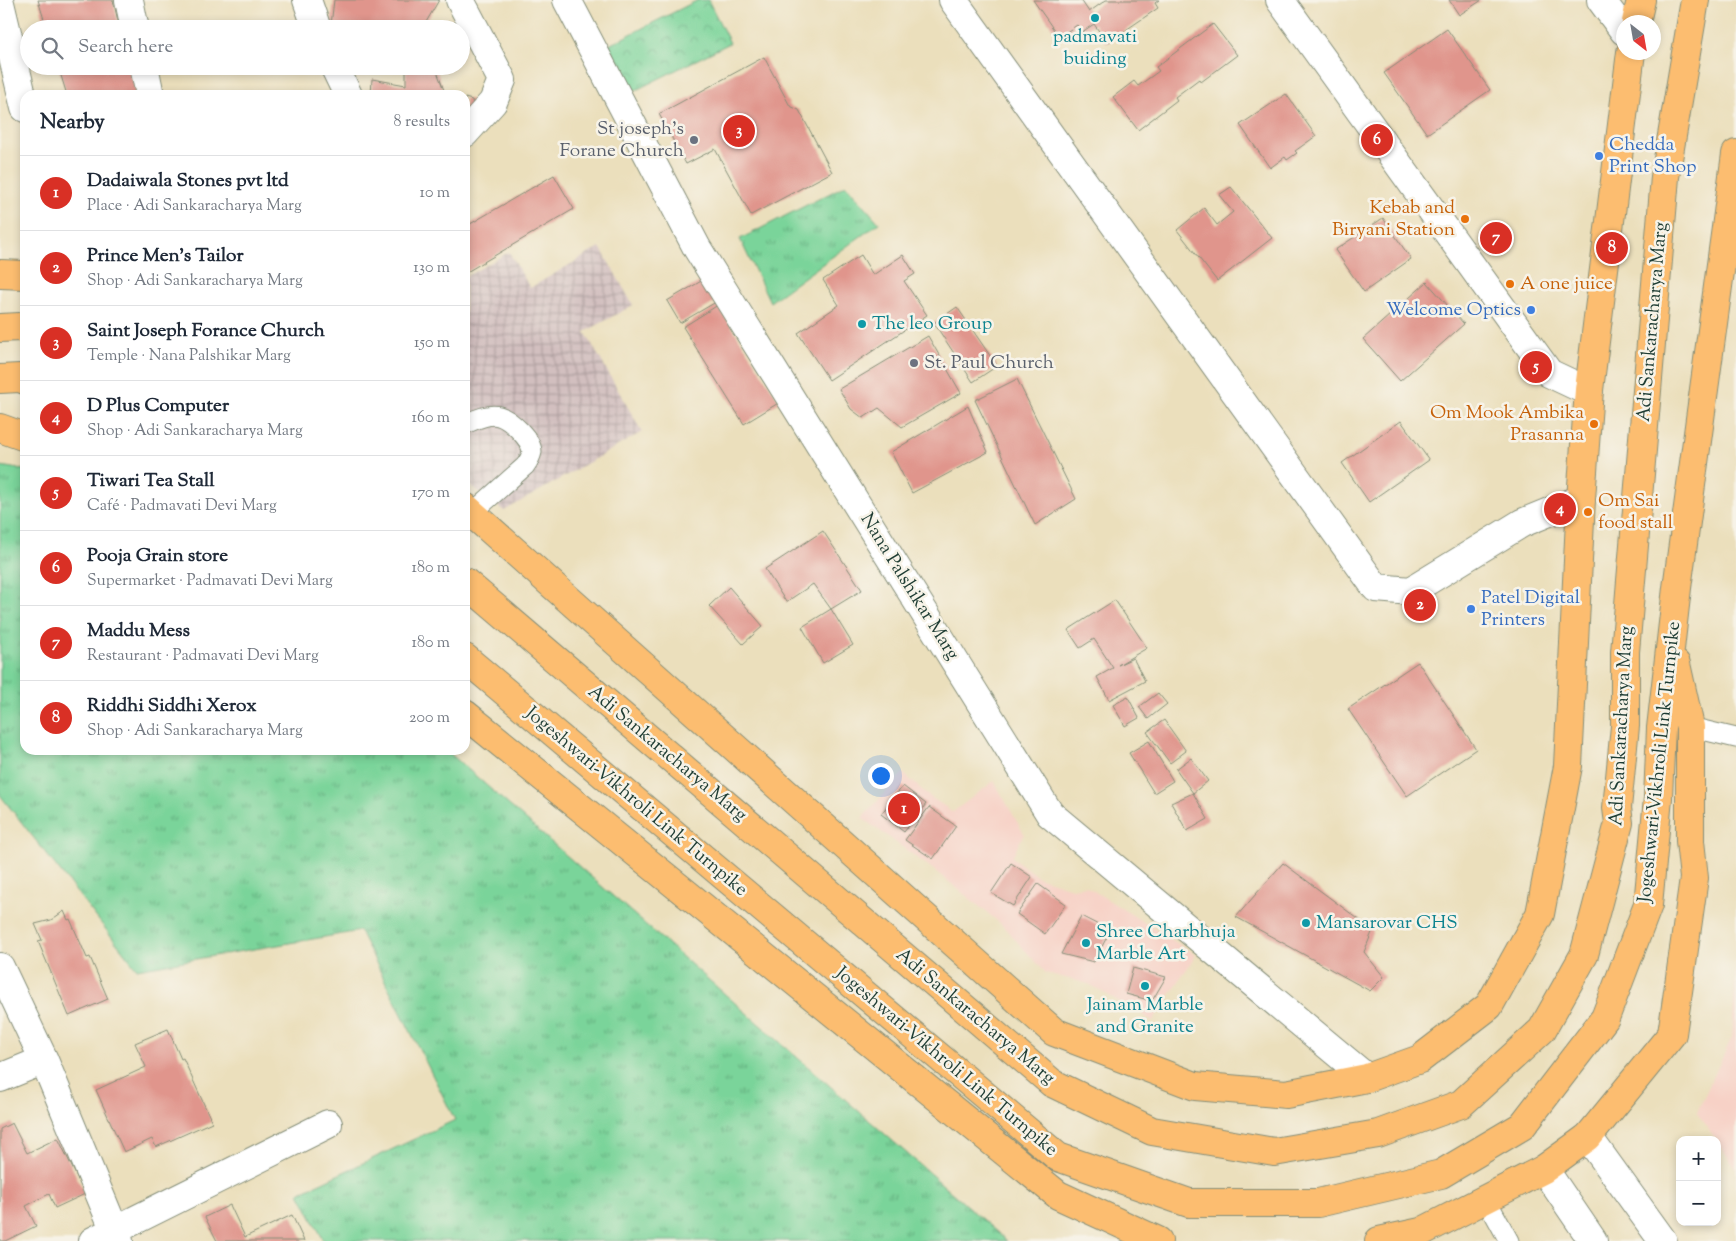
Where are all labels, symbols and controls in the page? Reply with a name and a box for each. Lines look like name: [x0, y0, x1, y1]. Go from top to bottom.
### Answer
marker: padmavati buiding: [1089, 12, 1101, 24]
north arrow: [1616, 15, 1661, 60]
search box: [20, 20, 470, 75]
place label: padmavati buiding: [1053, 24, 1137, 73]
icon: search: [38, 34, 66, 62]
text: Search here: [78, 34, 173, 61]
text: Nearby: [40, 108, 105, 138]
text: 8 results: [394, 111, 450, 134]
pin: 3: [723, 112, 755, 150]
place label: St joseph's Forane Church: [560, 116, 684, 165]
pin: 6: [1361, 121, 1393, 159]
place label: Chedda Print Shop: [1609, 132, 1697, 181]
marker: St joseph's Forane Church: [688, 134, 700, 146]
marker: Chedda Print Shop: [1593, 150, 1605, 162]
text: Dadaiwala Stones pvt ltd: [87, 168, 289, 195]
text: 1: [53, 182, 59, 205]
text: 10 m: [420, 182, 450, 205]
text: Place · Adi Sankaracharya Marg: [87, 195, 302, 218]
place label: Kebab and Biryani Station: [1332, 195, 1455, 244]
marker: Kebab and Biryani Station: [1459, 213, 1471, 225]
pin: 7: [1480, 219, 1512, 257]
street label: Adi Sankaracharya Marg: [1631, 221, 1675, 423]
pin: 8: [1596, 229, 1628, 267]
text: Prince Men's Tailor: [87, 243, 244, 270]
text: 2: [52, 257, 60, 280]
text: 130 m: [413, 257, 450, 280]
text: Shop · Adi Sankaracharya Marg: [87, 270, 303, 293]
place label: A one juice: [1520, 271, 1613, 298]
marker: A one juice: [1504, 278, 1516, 290]
place label: Welcome Optics: [1386, 297, 1521, 324]
marker: Welcome Optics: [1525, 304, 1537, 316]
place label: The leo Group: [872, 311, 992, 338]
text: Saint Joseph Forance Church: [87, 318, 325, 345]
marker: The leo Group: [856, 318, 868, 330]
text: 3: [53, 332, 59, 355]
text: 150 m: [414, 332, 450, 355]
text: Temple · Nana Palshikar Marg: [87, 345, 291, 368]
pin: 5: [1520, 348, 1552, 386]
place label: St. Paul Church: [924, 350, 1054, 377]
marker: St. Paul Church: [908, 357, 920, 369]
text: D Plus Computer: [87, 393, 229, 420]
place label: Om Mook Ambika Prasanna: [1430, 400, 1584, 449]
text: 4: [52, 407, 60, 430]
text: 160 m: [412, 407, 450, 430]
marker: Om Mook Ambika Prasanna: [1588, 418, 1600, 430]
text: Shop · Adi Sankaracharya Marg: [87, 420, 303, 443]
text: Tiwari Tea Stall: [87, 468, 215, 495]
text: 5: [53, 482, 59, 505]
text: 170 m: [412, 482, 450, 505]
place label: Om Sai food stall: [1598, 488, 1673, 537]
pin: 4: [1544, 490, 1576, 528]
text: Café · Padmavati Devi Marg: [87, 495, 277, 518]
marker: Om Sai food stall: [1582, 506, 1594, 518]
street label: Nana Palshikar Marg: [853, 508, 965, 666]
text: Pooja Grain store: [87, 543, 228, 570]
text: 6: [52, 557, 60, 580]
text: 180 m: [411, 557, 450, 580]
text: Supermarket · Padmavati Devi Marg: [87, 570, 333, 593]
place label: Patel Digital Printers: [1481, 585, 1580, 634]
pin: 2: [1404, 586, 1436, 624]
marker: Patel Digital Printers: [1465, 603, 1477, 615]
text: Maddu Mess: [87, 618, 190, 645]
street label: Jogeshwari-Vikhroli Link Turnpike: [1632, 620, 1688, 905]
street label: Adi Sankaracharya Marg: [1603, 625, 1641, 827]
text: 7: [52, 632, 60, 655]
text: 180 m: [411, 632, 450, 655]
text: Restaurant · Padmavati Devi Marg: [87, 645, 319, 668]
street label: Adi Sankaracharya Marg: [582, 679, 752, 829]
text: Riddhi Siddhi Xerox: [87, 693, 257, 720]
street label: Jogeshwari-Vikhroli Link Turnpike: [518, 700, 753, 903]
text: 8: [52, 707, 60, 730]
text: 200 m: [409, 707, 450, 730]
text: Shop · Adi Sankaracharya Marg: [87, 720, 303, 743]
your location: [868, 763, 894, 789]
pin: 1: [888, 790, 920, 828]
place label: Mansarovar CHS: [1316, 910, 1458, 937]
marker: Mansarovar CHS: [1300, 917, 1312, 929]
place label: Shree Charbhuja Marble Art: [1096, 919, 1236, 968]
marker: Shree Charbhuja Marble Art: [1080, 937, 1092, 949]
street label: Adi Sankaracharya Marg: [890, 942, 1060, 1092]
street label: Jogeshwari-Vikhroli Link Turnpike: [828, 960, 1063, 1163]
marker: Jainam Marble and Granite: [1139, 980, 1151, 992]
place label: Jainam Marble and Granite: [1086, 992, 1203, 1041]
map controls: [1676, 1136, 1721, 1226]
button: +: [1676, 1136, 1721, 1181]
button: −: [1676, 1181, 1721, 1226]

